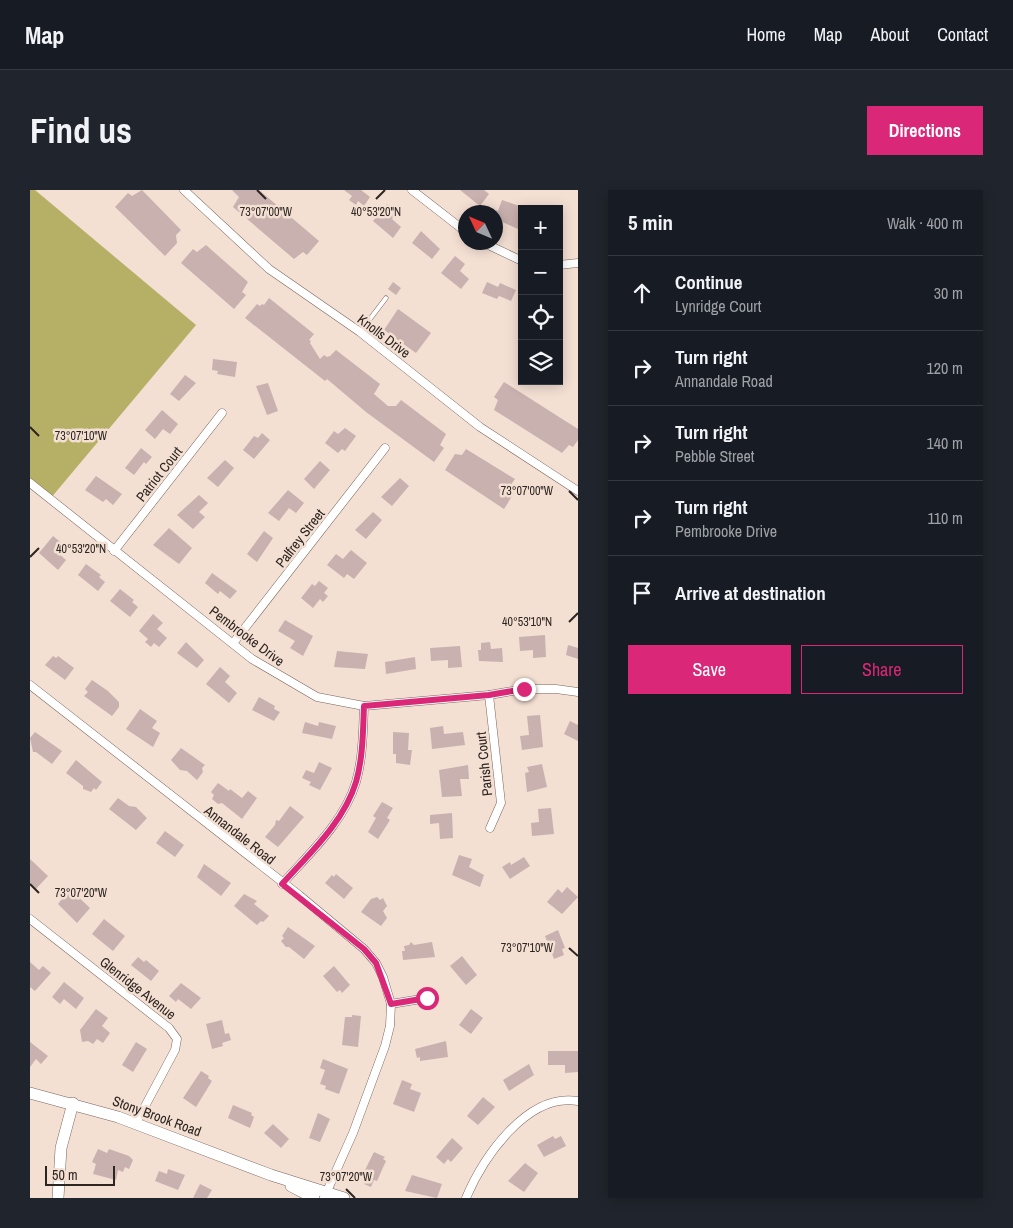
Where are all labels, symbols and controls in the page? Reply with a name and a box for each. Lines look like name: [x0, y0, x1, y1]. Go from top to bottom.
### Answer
text: Map: [25, 19, 64, 51]
text: Home: [746, 22, 786, 47]
text: Map: [814, 22, 843, 47]
text: About: [871, 22, 909, 47]
text: Contact: [937, 22, 988, 47]
button: Directions: [867, 106, 983, 155]
text: Find us: [30, 107, 132, 154]
text: 73°07'00"W: [240, 204, 293, 220]
text: 40°53'20"N: [351, 204, 401, 220]
north arrow: [458, 205, 503, 250]
map controls: [518, 205, 563, 385]
button: +: [518, 205, 563, 250]
text: 5 min: [628, 208, 673, 237]
text: Walk · 400 m: [887, 212, 963, 234]
button: −: [518, 250, 563, 295]
text: Continue: [675, 269, 743, 295]
icon: ahead: [628, 279, 656, 307]
text: 30 m: [934, 282, 963, 304]
button: locate: [518, 295, 563, 340]
text: Lynridge Court: [675, 295, 761, 317]
street label: Knolls Drive: [354, 310, 414, 362]
button: layers: [518, 340, 563, 385]
text: Turn right: [675, 344, 747, 370]
icon: right: [628, 354, 656, 382]
text: 120 m: [927, 357, 963, 379]
text: Annandale Road: [675, 370, 773, 392]
text: Turn right: [675, 419, 747, 445]
text: 73°07'10"W: [55, 428, 108, 444]
icon: right: [628, 429, 656, 457]
text: 140 m: [927, 432, 963, 454]
street label: Patriot Court: [132, 443, 186, 505]
text: Pebble Street: [675, 445, 755, 467]
text: 73°07'00"W: [501, 483, 554, 499]
text: Turn right: [675, 494, 747, 520]
icon: right: [628, 504, 656, 532]
street label: Palfrey Street: [271, 505, 329, 571]
text: 110 m: [927, 507, 963, 529]
text: Pembrooke Drive: [675, 520, 777, 542]
text: 40°53'20"N: [56, 541, 106, 557]
icon: arrive: [628, 579, 656, 607]
text: Arrive at destination: [675, 580, 826, 606]
street label: Pembrooke Drive: [206, 602, 288, 670]
text: 40°53'10"N: [502, 614, 552, 630]
button: Save: [628, 645, 791, 694]
button: Share: [801, 645, 963, 694]
route end: [513, 678, 536, 701]
street label: Parish Court: [472, 731, 496, 797]
street label: Annandale Road: [200, 801, 279, 868]
text: 73°07'20"W: [55, 885, 108, 901]
text: 73°07'10"W: [501, 940, 554, 956]
street label: Glenridge Avenue: [96, 953, 180, 1023]
route start: [416, 987, 439, 1010]
street label: Stony Brook Road: [110, 1092, 204, 1140]
scale bar: [45, 1163, 115, 1186]
text: 50 m: [52, 1166, 78, 1184]
text: 73°07'20"W: [320, 1169, 373, 1185]

